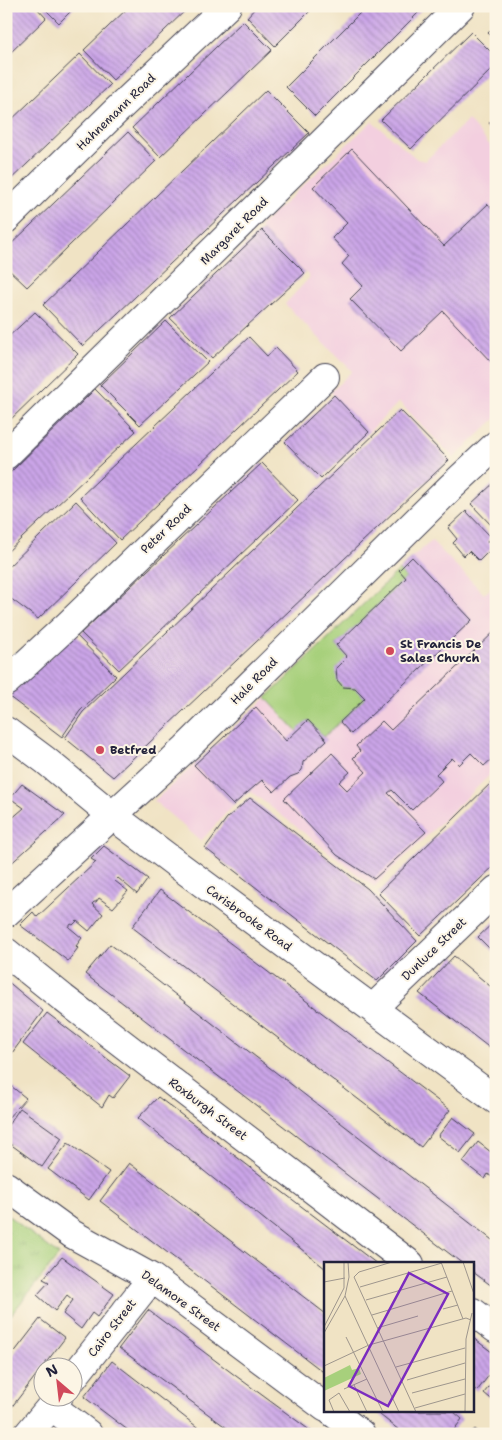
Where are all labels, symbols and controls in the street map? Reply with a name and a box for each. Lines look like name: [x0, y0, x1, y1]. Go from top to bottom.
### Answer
street label: Hahnemann Road: [73, 70, 159, 154]
street label: Margaret Road: [197, 193, 272, 268]
street label: Peter Road: [137, 501, 195, 557]
place label: St Francis De Sales Church: [400, 636, 481, 666]
marker: St Francis De Sales Church: [384, 645, 396, 657]
street label: Hale Road: [227, 654, 281, 708]
place label: Betfred: [110, 742, 157, 758]
marker: Betfred: [94, 744, 106, 756]
street label: Carisbrooke Road: [203, 881, 296, 955]
street label: Dunluce Street: [398, 914, 470, 984]
street label: Roxburgh Street: [165, 1074, 251, 1144]
inset map: [324, 1262, 474, 1412]
street label: Delamore Street: [138, 1267, 224, 1335]
street label: Cairo Street: [84, 1296, 140, 1360]
north arrow: [32, 1358, 82, 1408]
text: N: [43, 1360, 61, 1381]

